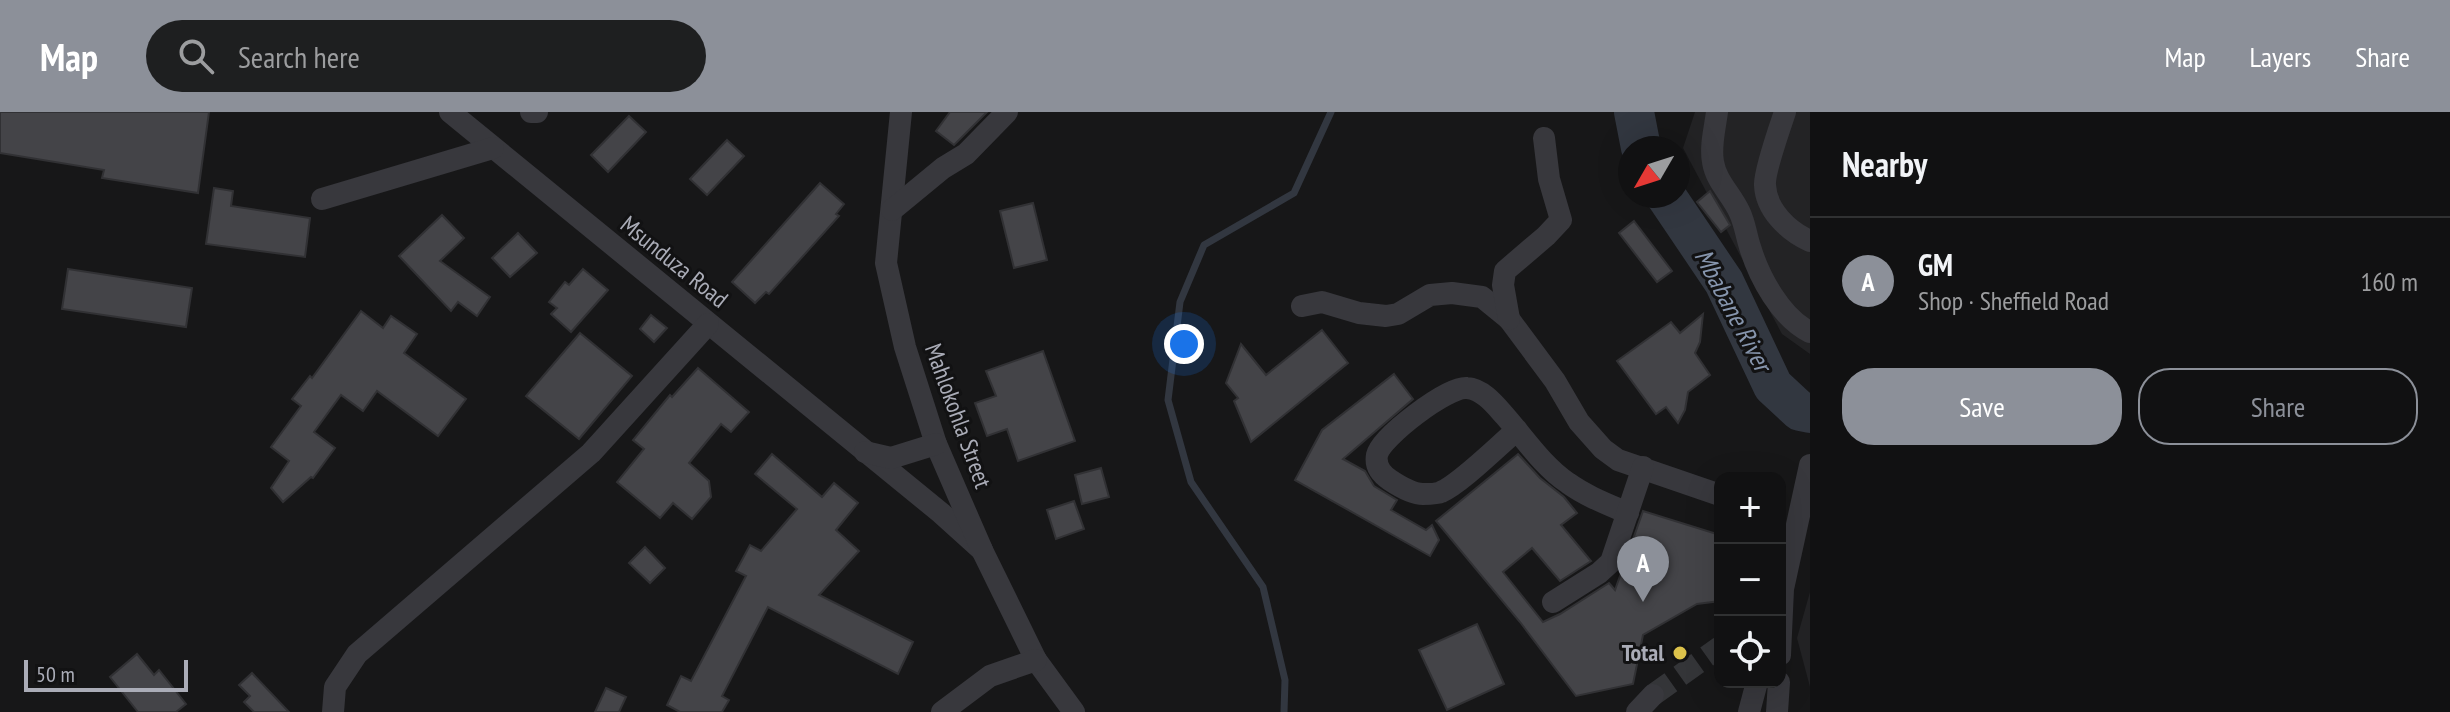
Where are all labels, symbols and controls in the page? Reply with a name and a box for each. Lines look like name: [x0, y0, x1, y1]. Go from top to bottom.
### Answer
search box: [146, 20, 706, 92]
text: Map: [40, 32, 98, 81]
icon: search: [174, 34, 218, 78]
text: Search here: [238, 37, 360, 76]
text: Map: [2164, 38, 2206, 75]
text: Layers: [2250, 38, 2311, 75]
text: Share: [2355, 38, 2410, 75]
north arrow: [1618, 136, 1690, 208]
text: Nearby: [1842, 142, 1927, 186]
street label: Msunduza Road: [614, 209, 734, 314]
water label: Mbabane River: [1687, 243, 1781, 380]
text: GM: [1918, 245, 1953, 284]
text: A: [1861, 265, 1875, 298]
text: 160 m: [2360, 265, 2418, 298]
text: Shop · Sheffield Road: [1918, 284, 2109, 317]
your location: [1164, 324, 1204, 364]
street label: Mahlokohla Street: [918, 339, 999, 493]
button: Save: [1842, 368, 2122, 445]
button: Share: [2138, 368, 2418, 445]
map controls: [1714, 472, 1786, 688]
button: +: [1714, 472, 1786, 544]
pin: A: [1617, 536, 1669, 602]
button: −: [1714, 544, 1786, 616]
button: locate: [1714, 616, 1786, 688]
place label: Total: [1622, 637, 1664, 668]
marker: Total: [1671, 644, 1689, 662]
scale bar: [24, 656, 188, 692]
text: 50 m: [36, 660, 75, 688]

